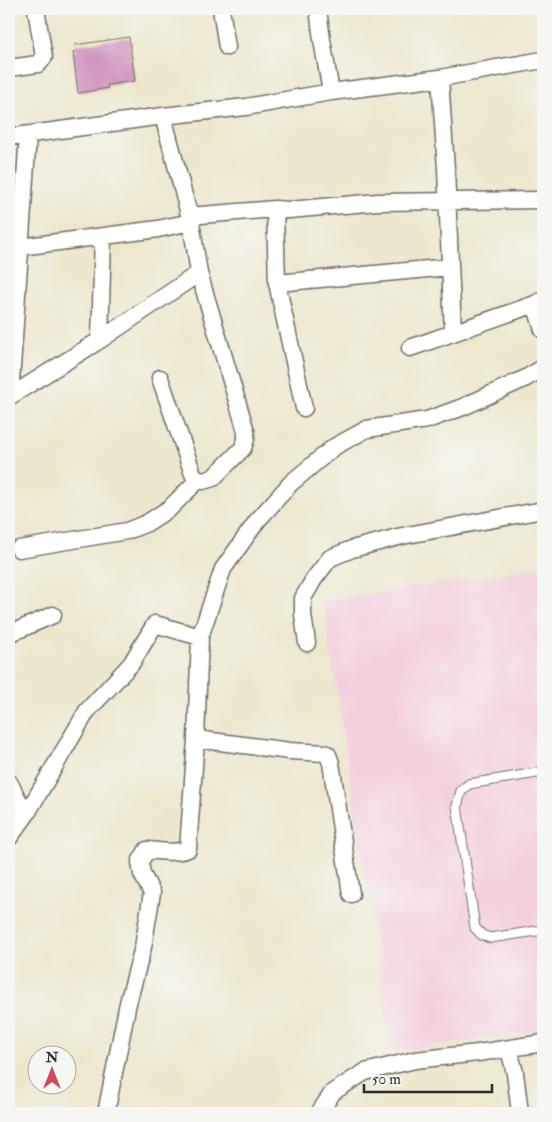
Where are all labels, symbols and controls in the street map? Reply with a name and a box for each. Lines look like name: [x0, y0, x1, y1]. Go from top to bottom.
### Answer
north arrow: [28, 1044, 78, 1094]
text: N: [45, 1049, 59, 1066]
scale bar: [364, 1062, 492, 1094]
text: 50 m: [372, 1070, 401, 1089]

